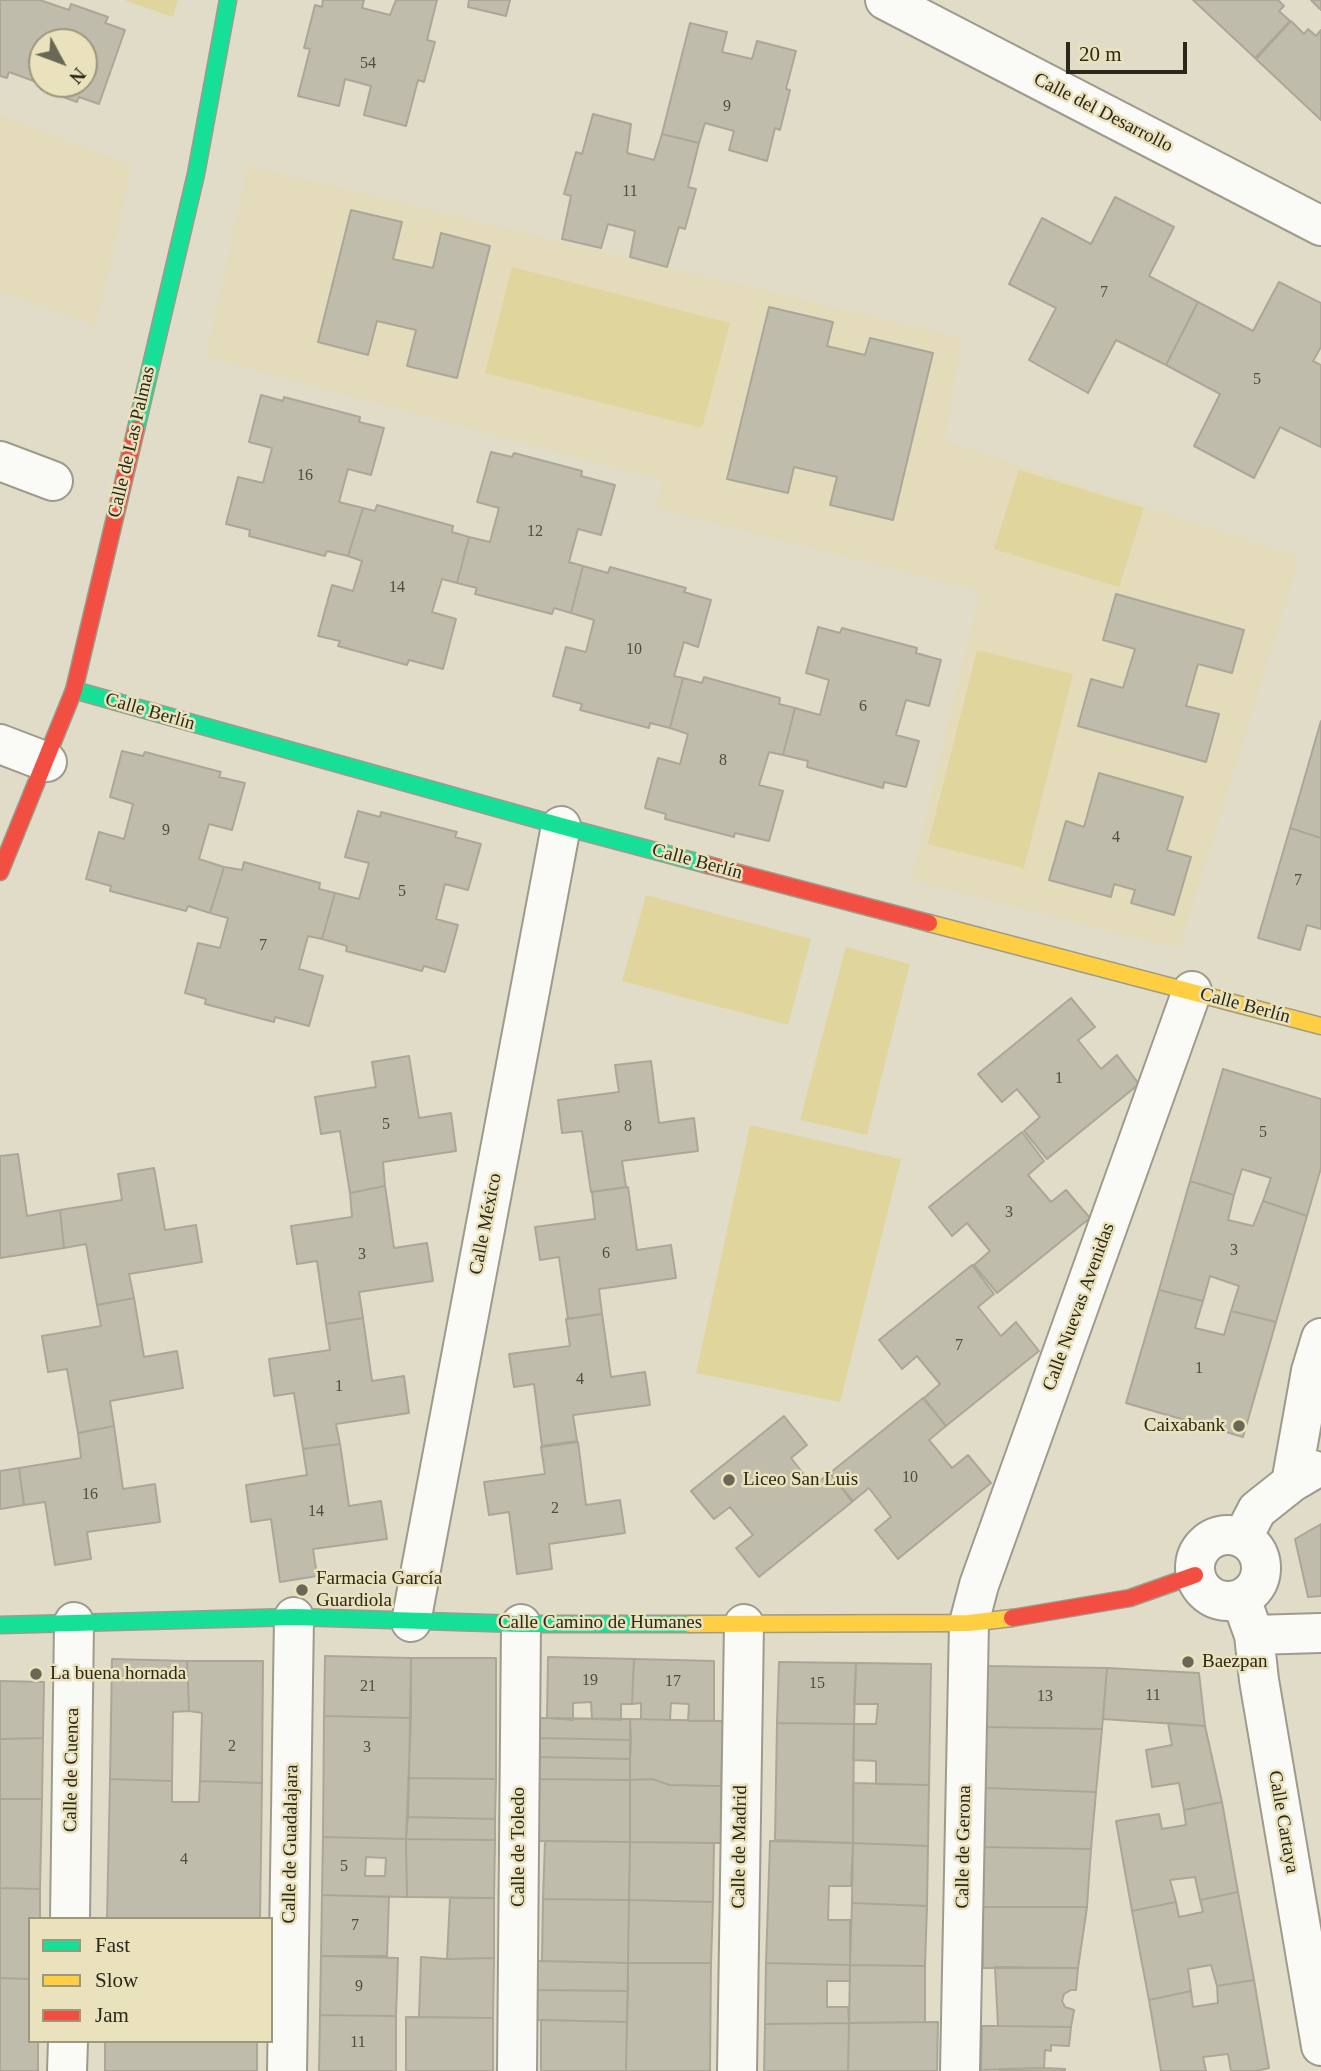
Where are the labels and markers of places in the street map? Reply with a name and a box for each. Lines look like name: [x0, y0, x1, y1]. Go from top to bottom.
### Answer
place label: Caixabank: [1144, 1415, 1225, 1437]
marker: Caixabank: [1231, 1418, 1247, 1434]
place label: Liceo San Luis: [743, 1469, 858, 1491]
marker: Liceo San Luis: [721, 1472, 737, 1488]
place label: Farmacia García Guardiola: [316, 1568, 442, 1612]
marker: Farmacia García Guardiola: [294, 1582, 310, 1598]
place label: Baezpan: [1202, 1651, 1267, 1673]
marker: Baezpan: [1180, 1654, 1196, 1670]
place label: La buena hornada: [50, 1663, 186, 1685]
marker: La buena hornada: [28, 1666, 44, 1682]

